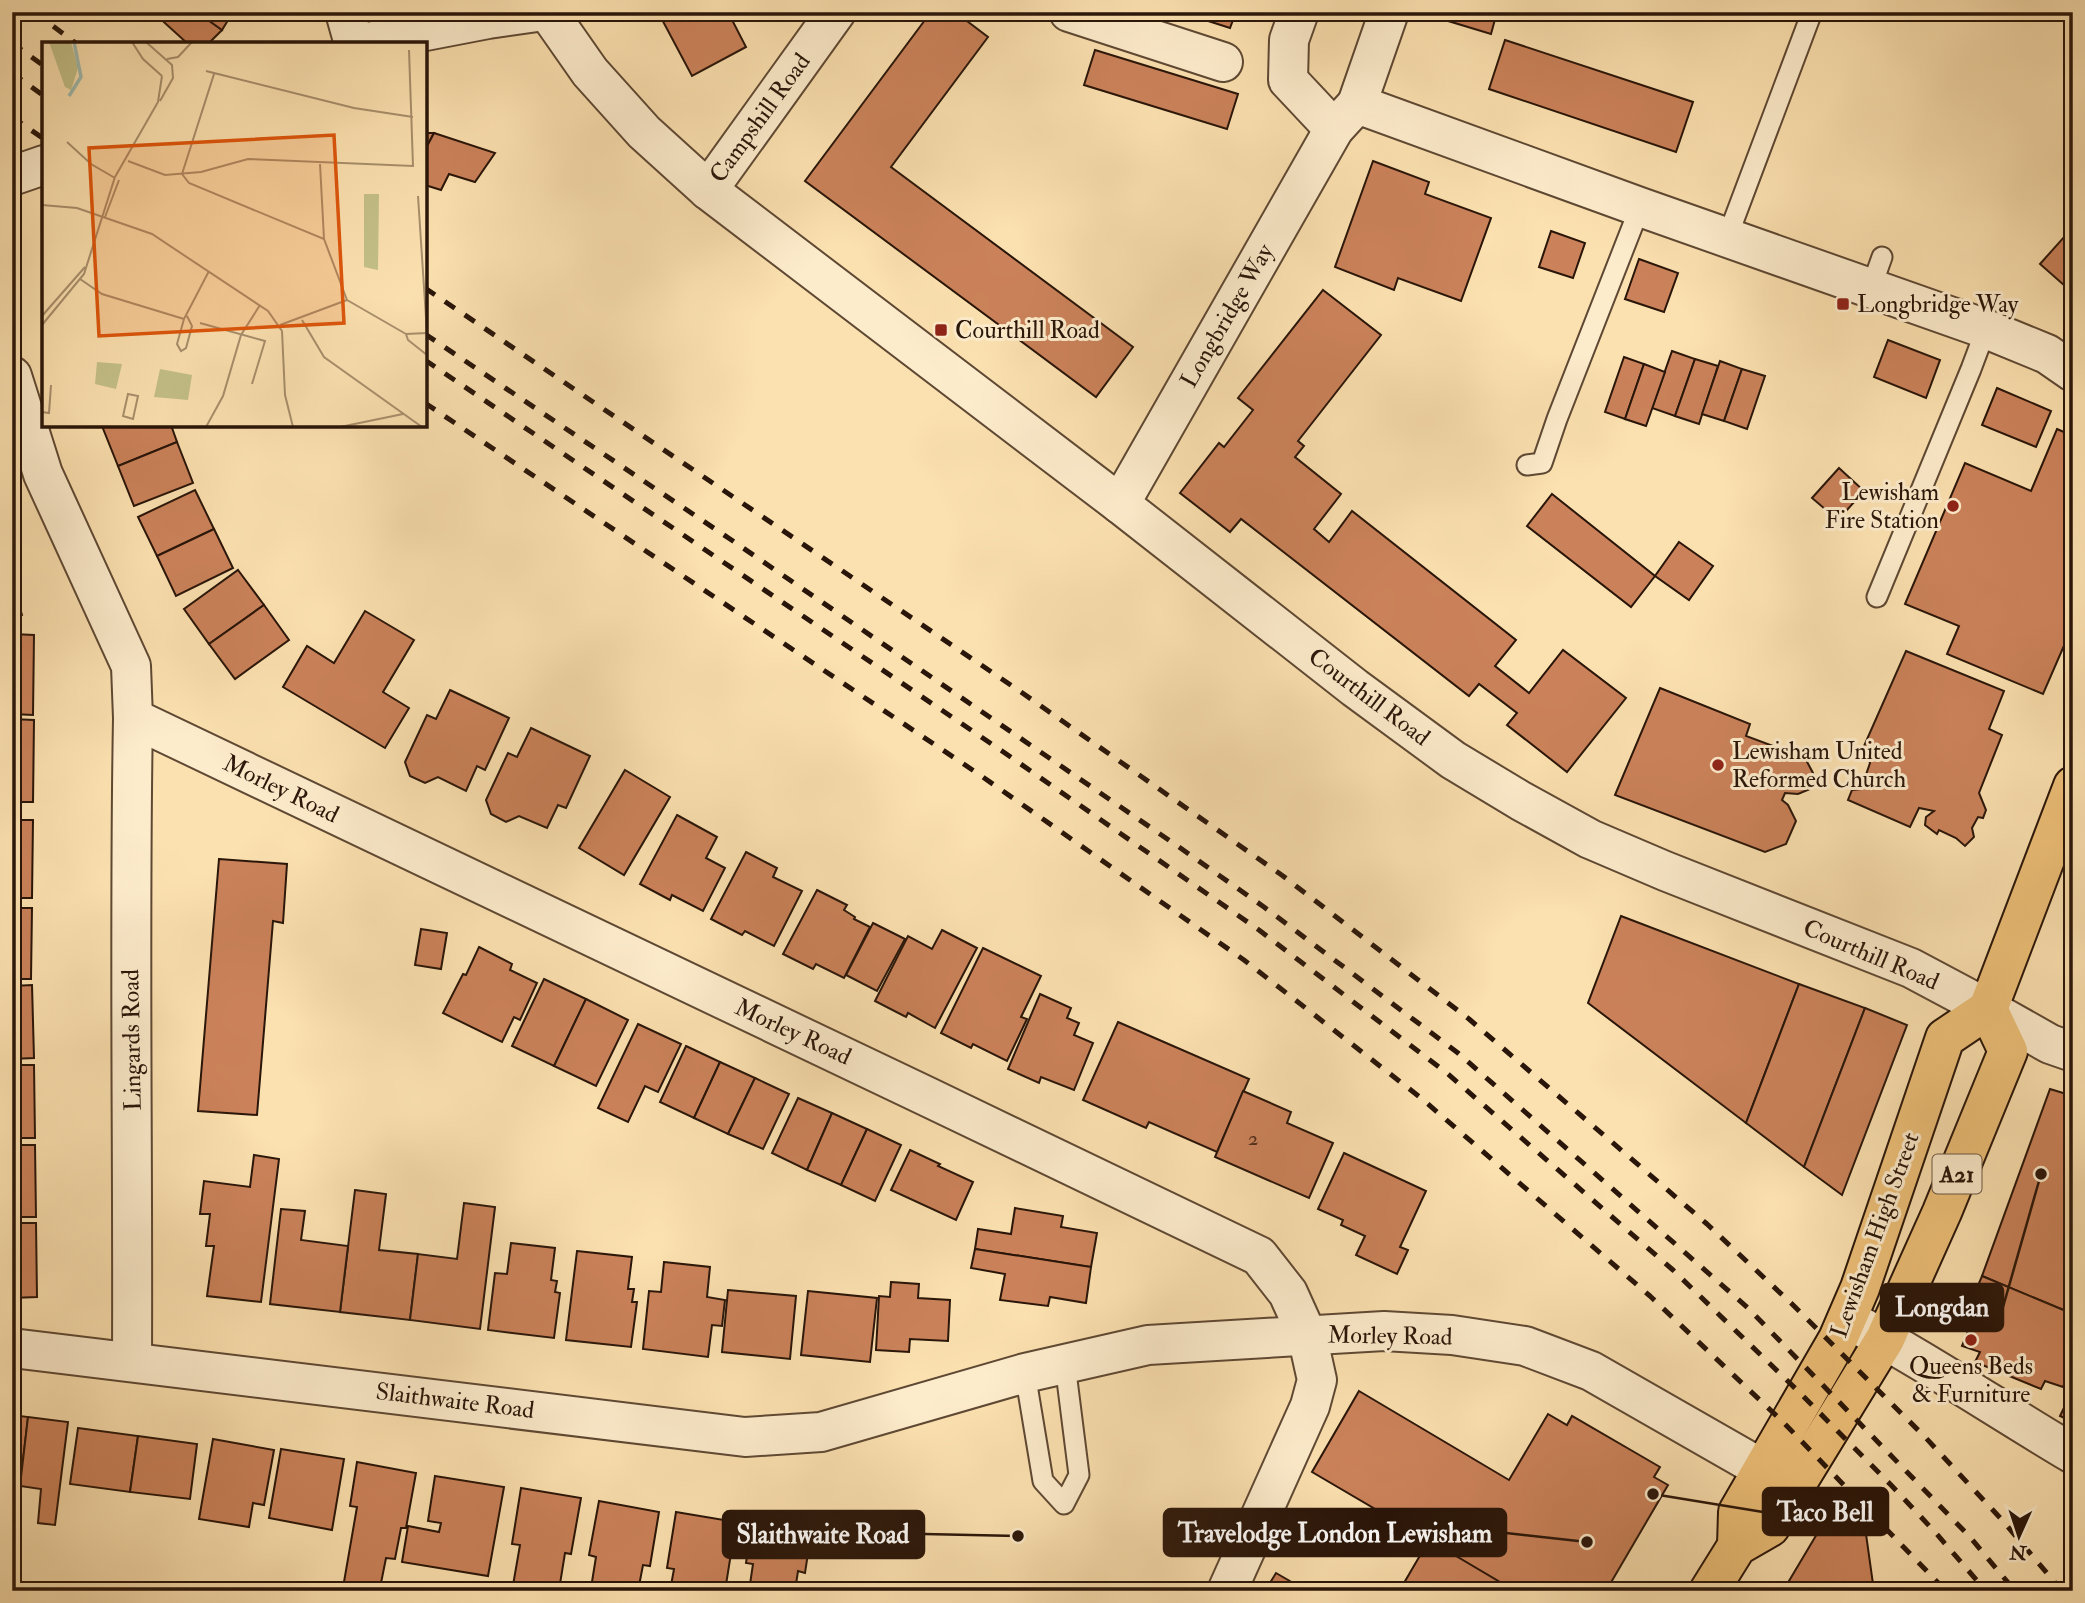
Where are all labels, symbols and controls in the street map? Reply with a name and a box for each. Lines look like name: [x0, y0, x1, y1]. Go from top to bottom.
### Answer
inset map: [42, 42, 427, 427]
street label: Campshill Road: [703, 47, 818, 189]
street label: Longbridge Way: [1173, 238, 1281, 394]
place label: Longbridge Way: [1857, 289, 2019, 320]
marker: Longbridge Way: [1835, 296, 1851, 312]
place label: Courthill Road: [955, 315, 1100, 346]
marker: Courthill Road: [933, 322, 949, 338]
place label: Lewisham Fire Station: [1825, 477, 1939, 536]
marker: Lewisham Fire Station: [1945, 498, 1961, 514]
street label: Courthill Road: [1302, 641, 1436, 753]
place label: Lewisham United Reformed Church: [1732, 736, 1907, 795]
street label: Morley Road: [218, 748, 344, 830]
marker: Lewisham United Reformed Church: [1710, 757, 1726, 773]
street label: Courthill Road: [1798, 912, 1944, 998]
street label: Lingards Road: [115, 969, 149, 1111]
street label: Morley Road: [730, 992, 856, 1073]
house number: 2: [1248, 1125, 1258, 1152]
street label: Lewisham High Street: [1823, 1128, 1927, 1342]
road number: A21: [1932, 1154, 1982, 1194]
callout: Longdan: [1881, 1284, 2003, 1331]
text: Longdan: [1895, 1292, 1990, 1325]
street label: Morley Road: [1327, 1319, 1453, 1353]
marker: Queens Beds & Furniture: [1963, 1332, 1979, 1348]
place label: Queens Beds & Furniture: [1909, 1351, 2033, 1410]
street label: Slaithwaite Road: [374, 1376, 536, 1426]
callout: Taco Bell: [1763, 1488, 1888, 1535]
text: Taco Bell: [1776, 1497, 1874, 1529]
north arrow: [1983, 1502, 2054, 1572]
callout: Travelodge London Lewisham: [1164, 1509, 1506, 1556]
callout: Slaithwaite Road: [723, 1511, 924, 1558]
text: Travelodge London Lewisham: [1177, 1518, 1493, 1551]
text: Slaithwaite Road: [737, 1519, 910, 1551]
text: N: [2008, 1539, 2028, 1564]

